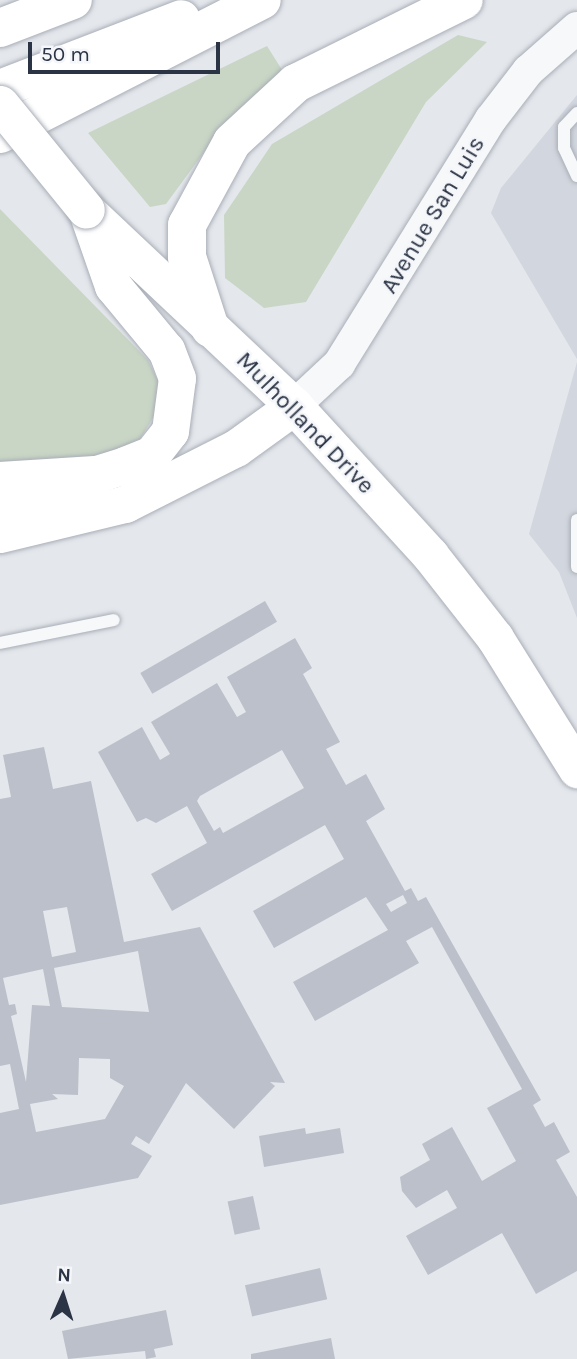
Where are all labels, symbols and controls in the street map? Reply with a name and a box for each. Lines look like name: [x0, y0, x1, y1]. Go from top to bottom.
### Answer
scale bar: [32, 28, 224, 72]
text: 50 m: [41, 42, 90, 66]
street label: Avenue San Luis: [375, 131, 491, 299]
street label: Mulholland Drive: [230, 346, 380, 500]
north arrow: [28, 1261, 98, 1331]
text: N: [57, 1264, 71, 1286]

